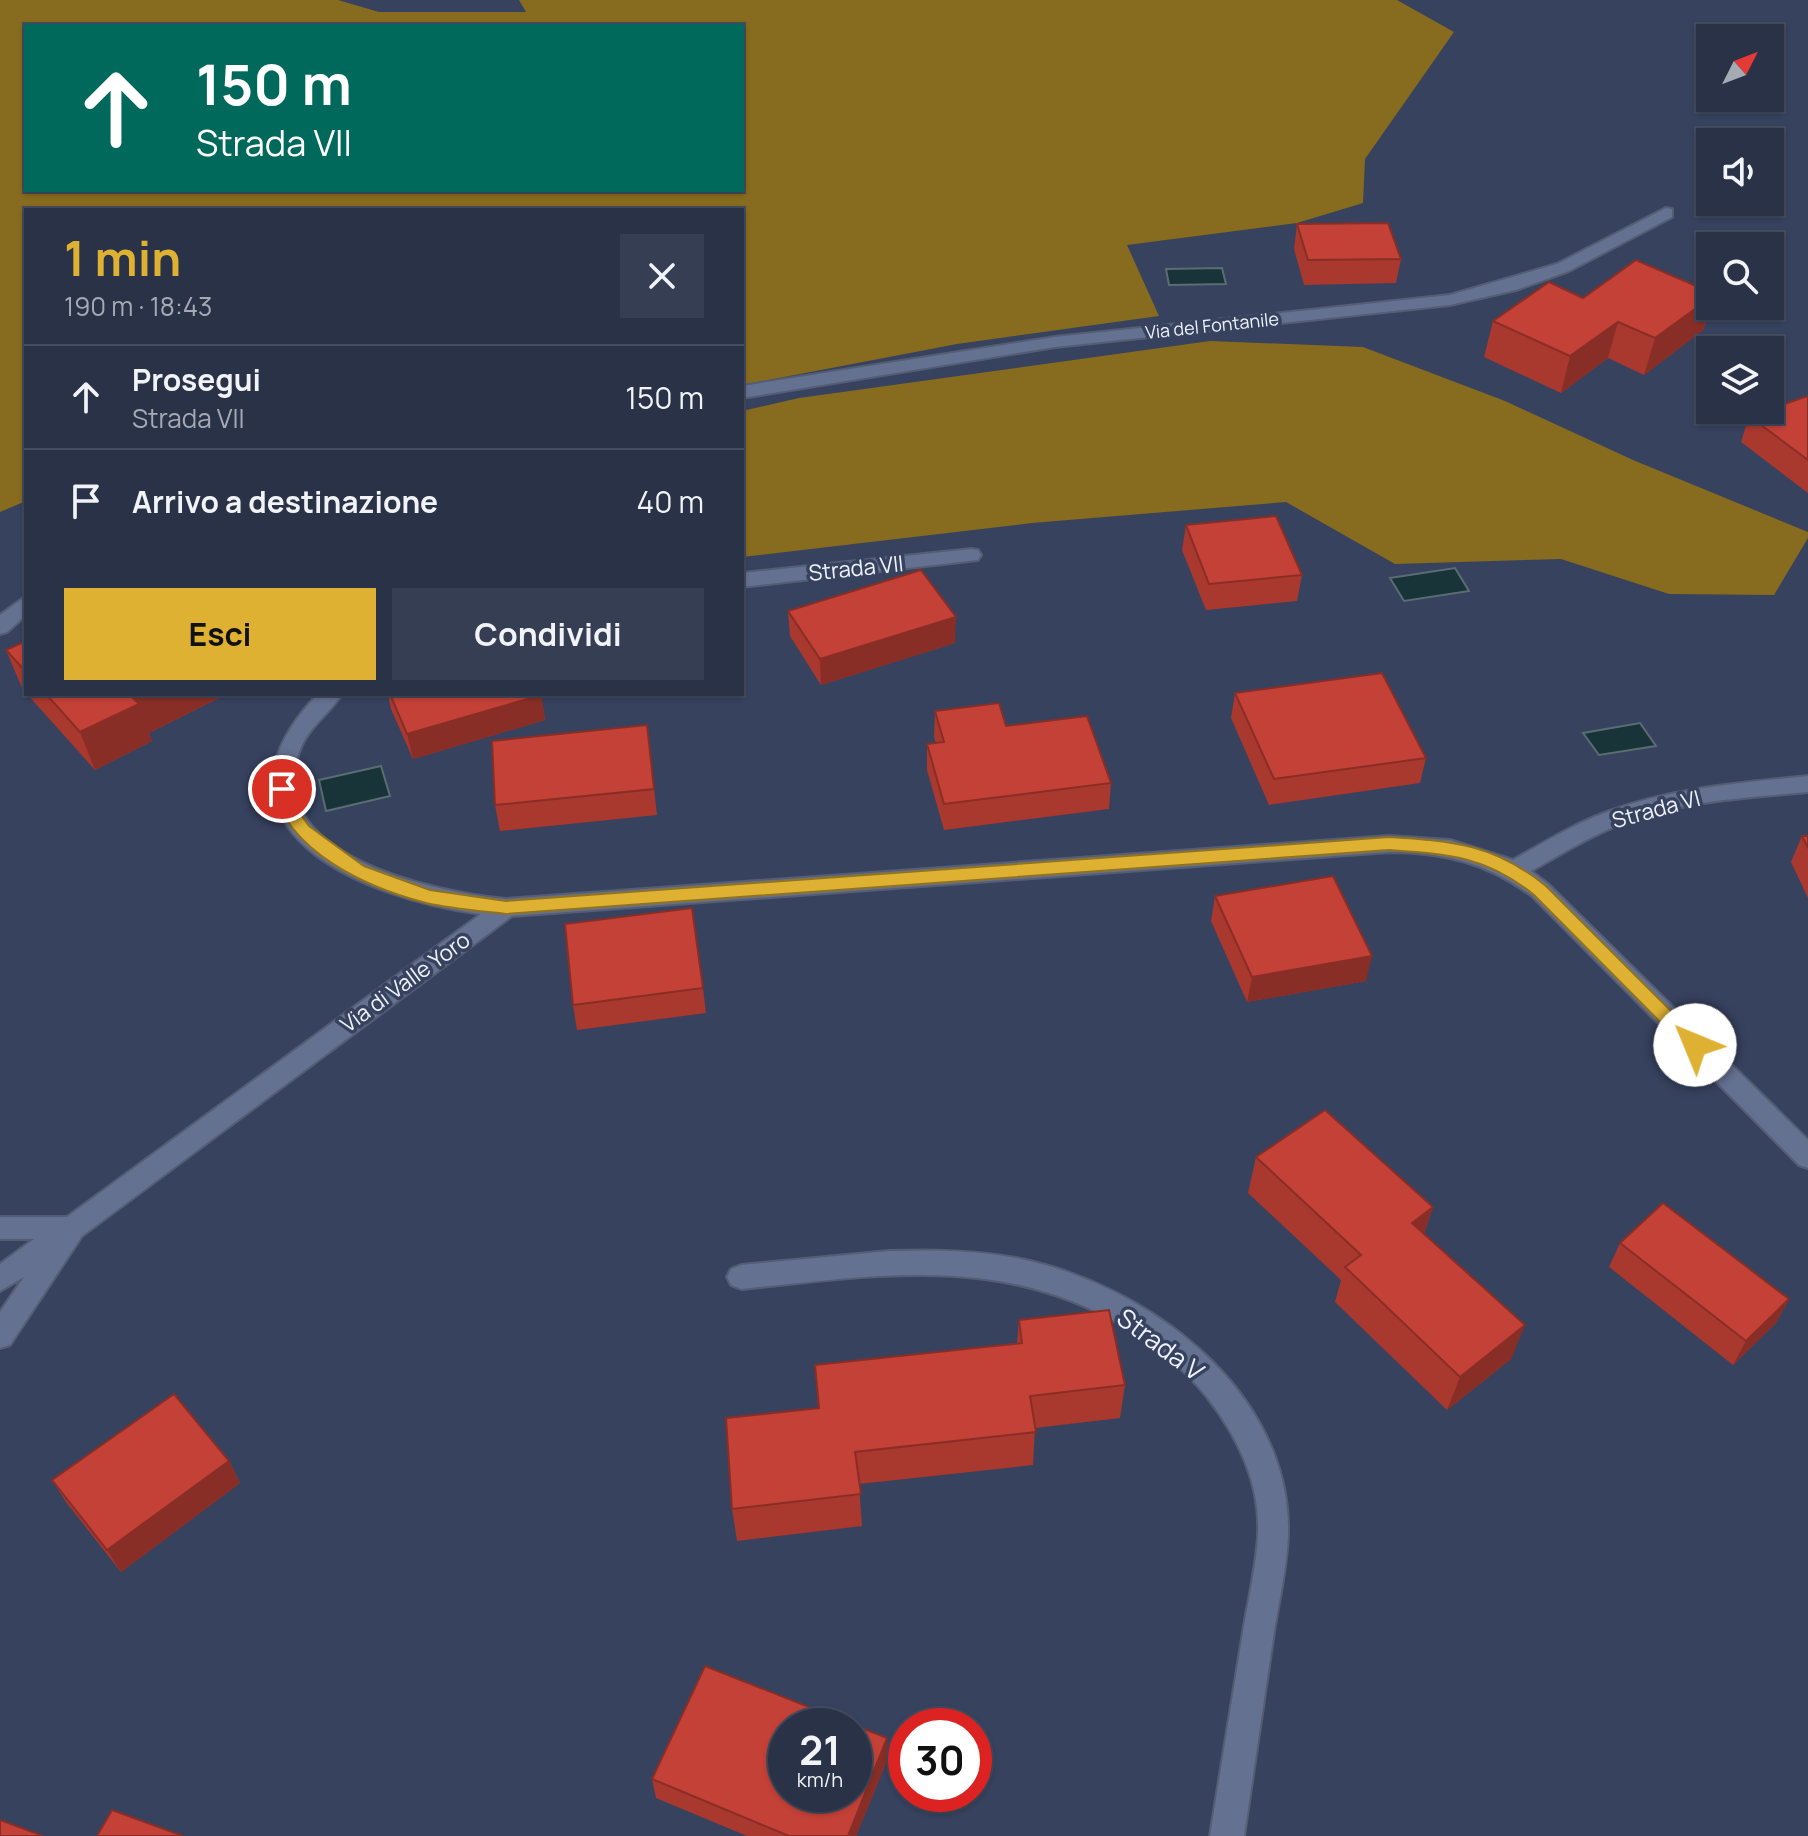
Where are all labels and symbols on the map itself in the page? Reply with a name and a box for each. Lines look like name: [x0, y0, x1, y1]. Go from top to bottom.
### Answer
north arrow: [1696, 24, 1784, 112]
street label: Via del Fontanile: [1144, 306, 1280, 344]
street label: Strada VII: [807, 548, 905, 588]
pin: [248, 755, 316, 823]
street label: Strada VI: [1609, 783, 1703, 835]
street label: Via di Valle Yoro: [334, 925, 476, 1039]
position arrow: [1653, 1003, 1737, 1087]
street label: Strada V: [1110, 1299, 1212, 1389]
speed limit sign: 30: [888, 1708, 992, 1812]

